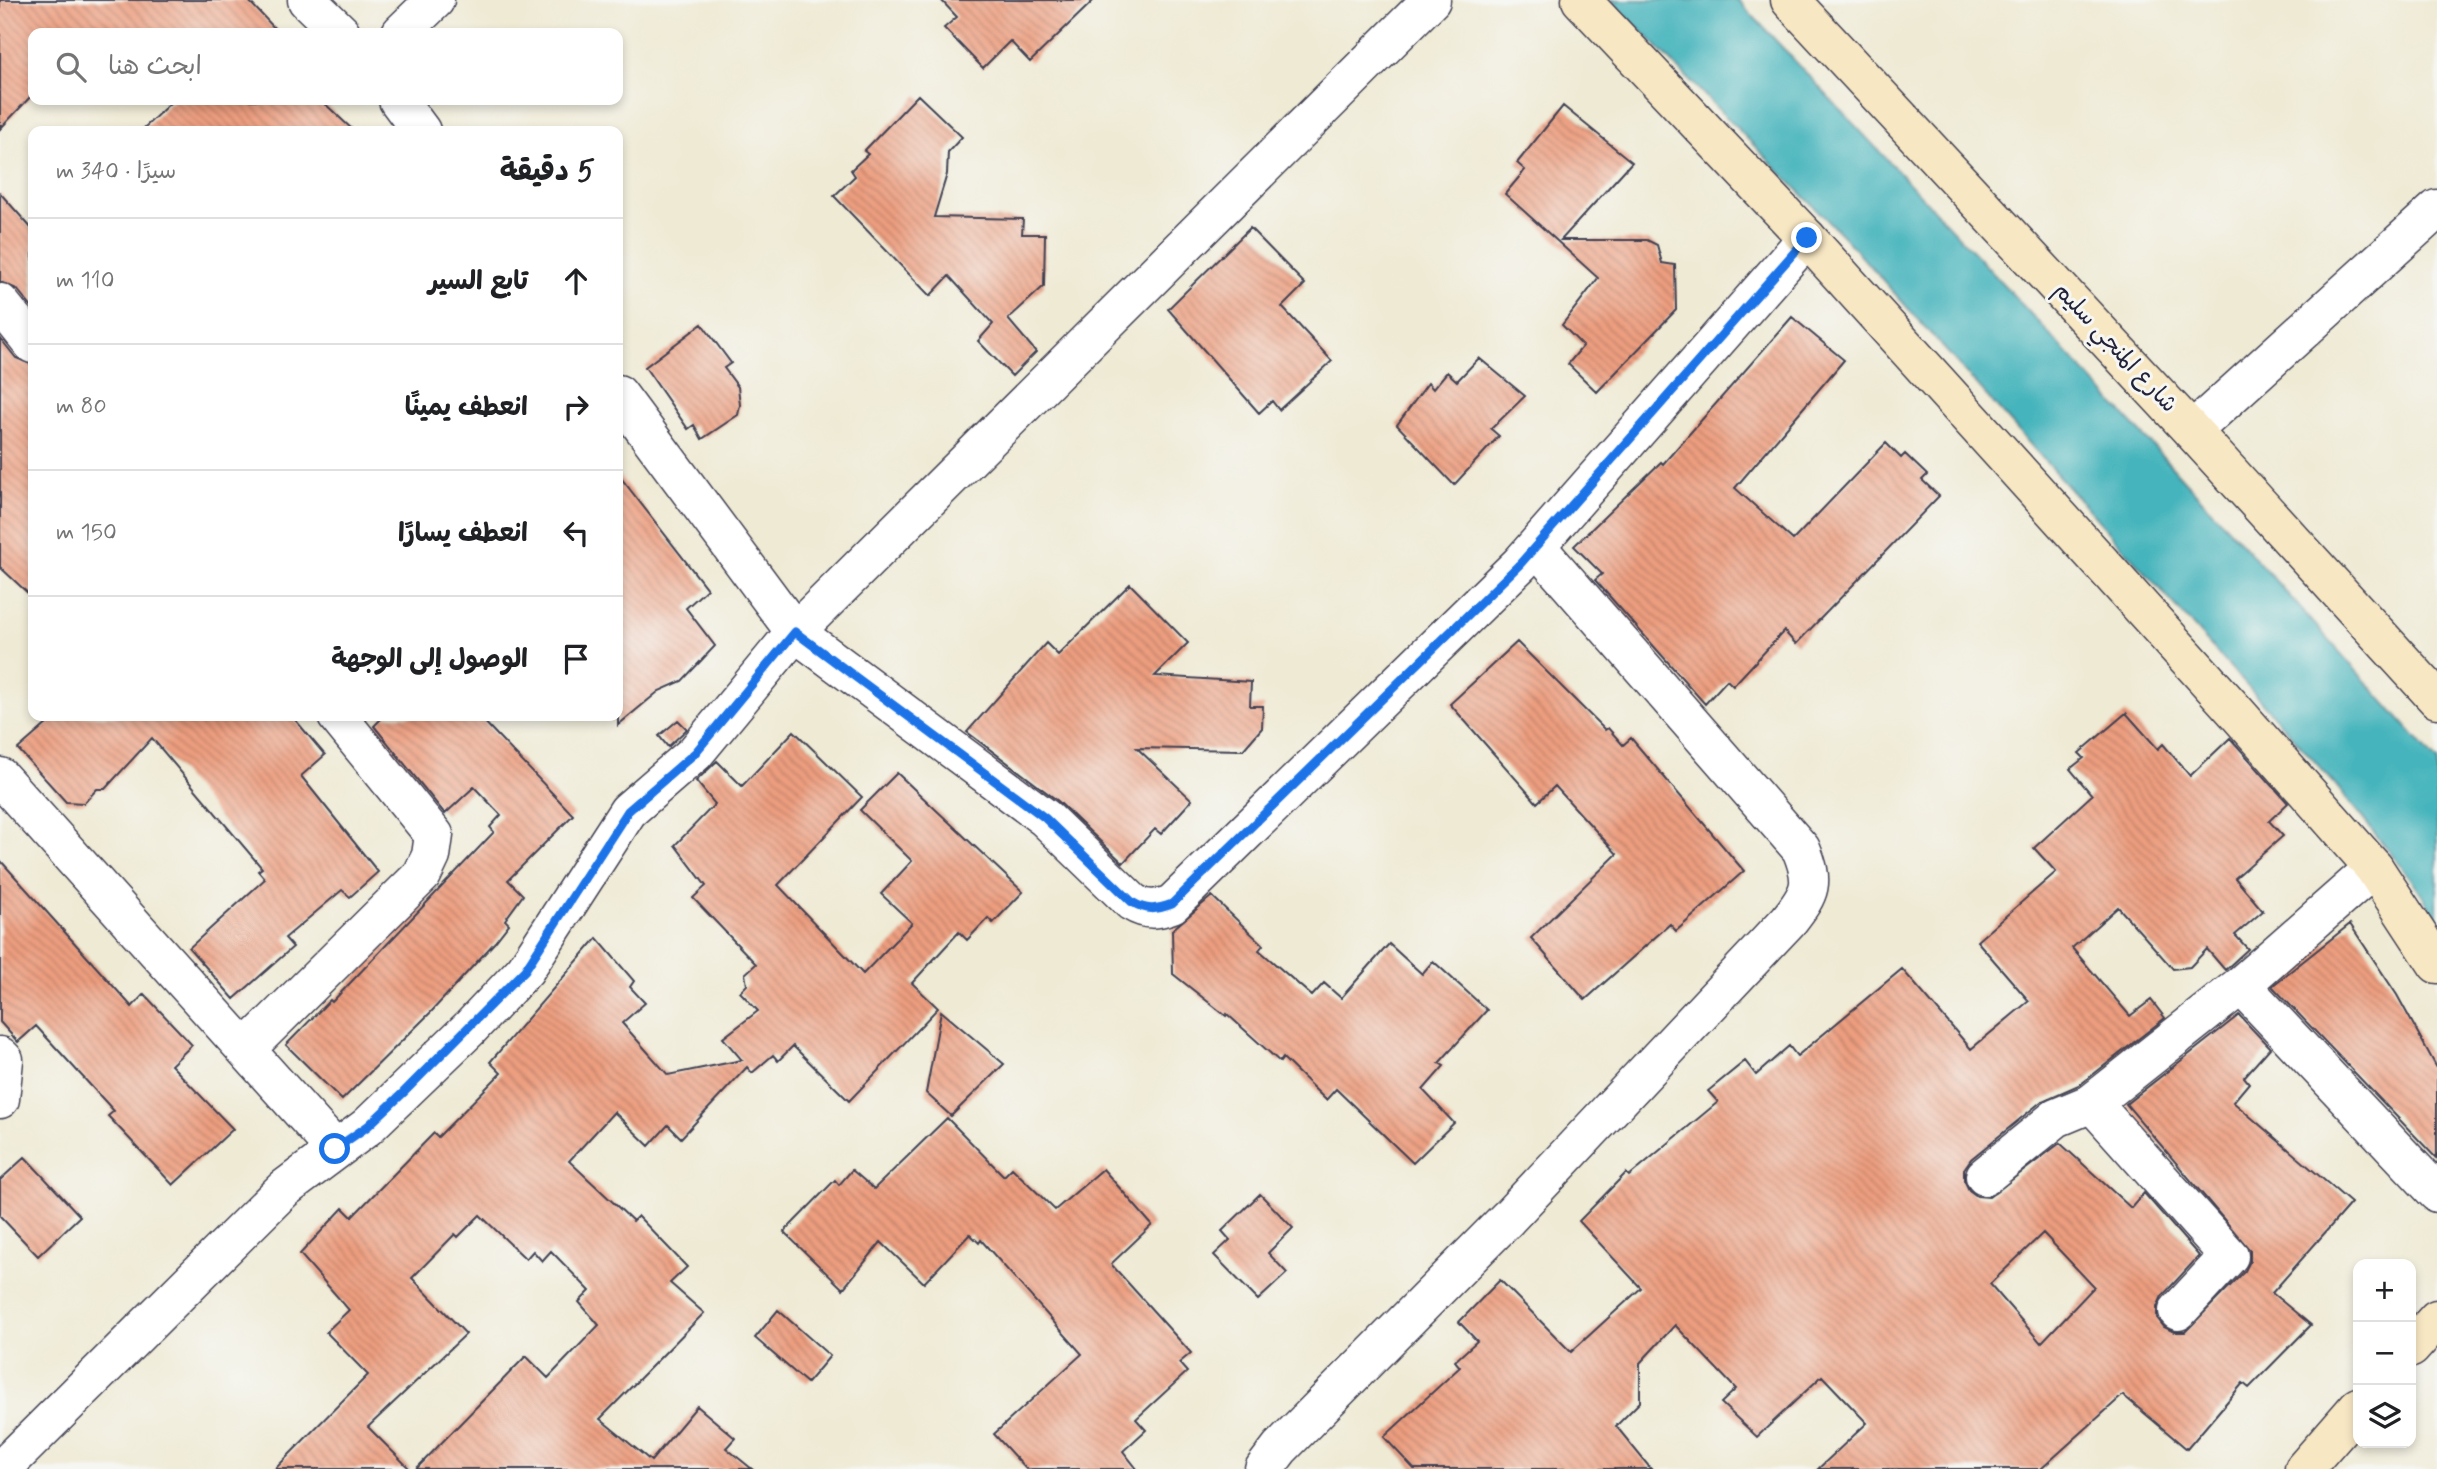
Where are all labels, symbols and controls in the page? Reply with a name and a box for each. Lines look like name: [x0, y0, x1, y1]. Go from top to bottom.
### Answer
search box: [28, 28, 623, 105]
icon: search: [52, 48, 90, 86]
text: ابحث هنا: [108, 50, 202, 84]
text: 5 دقيقة: [500, 152, 595, 191]
text: سيرًا · 340 m: [56, 157, 176, 187]
route end: [1791, 222, 1822, 253]
icon: ahead: [557, 262, 595, 300]
text: تابع السير: [428, 265, 528, 299]
text: 110 m: [56, 266, 115, 296]
street label: شارع المنجي سليم: [2044, 276, 2183, 422]
icon: right: [557, 388, 595, 426]
text: انعطف يمينًا: [405, 391, 528, 425]
text: 80 m: [56, 392, 107, 422]
icon: left: [557, 514, 595, 552]
text: انعطف يسارًا: [398, 517, 528, 551]
text: 150 m: [56, 518, 117, 548]
icon: arrive: [557, 640, 595, 678]
text: الوصول إلى الوجهة: [331, 643, 528, 677]
route start: [319, 1133, 350, 1164]
map controls: [2353, 1259, 2416, 1448]
button: +: [2353, 1259, 2416, 1322]
button: −: [2353, 1322, 2416, 1385]
button: layers: [2353, 1385, 2416, 1448]

